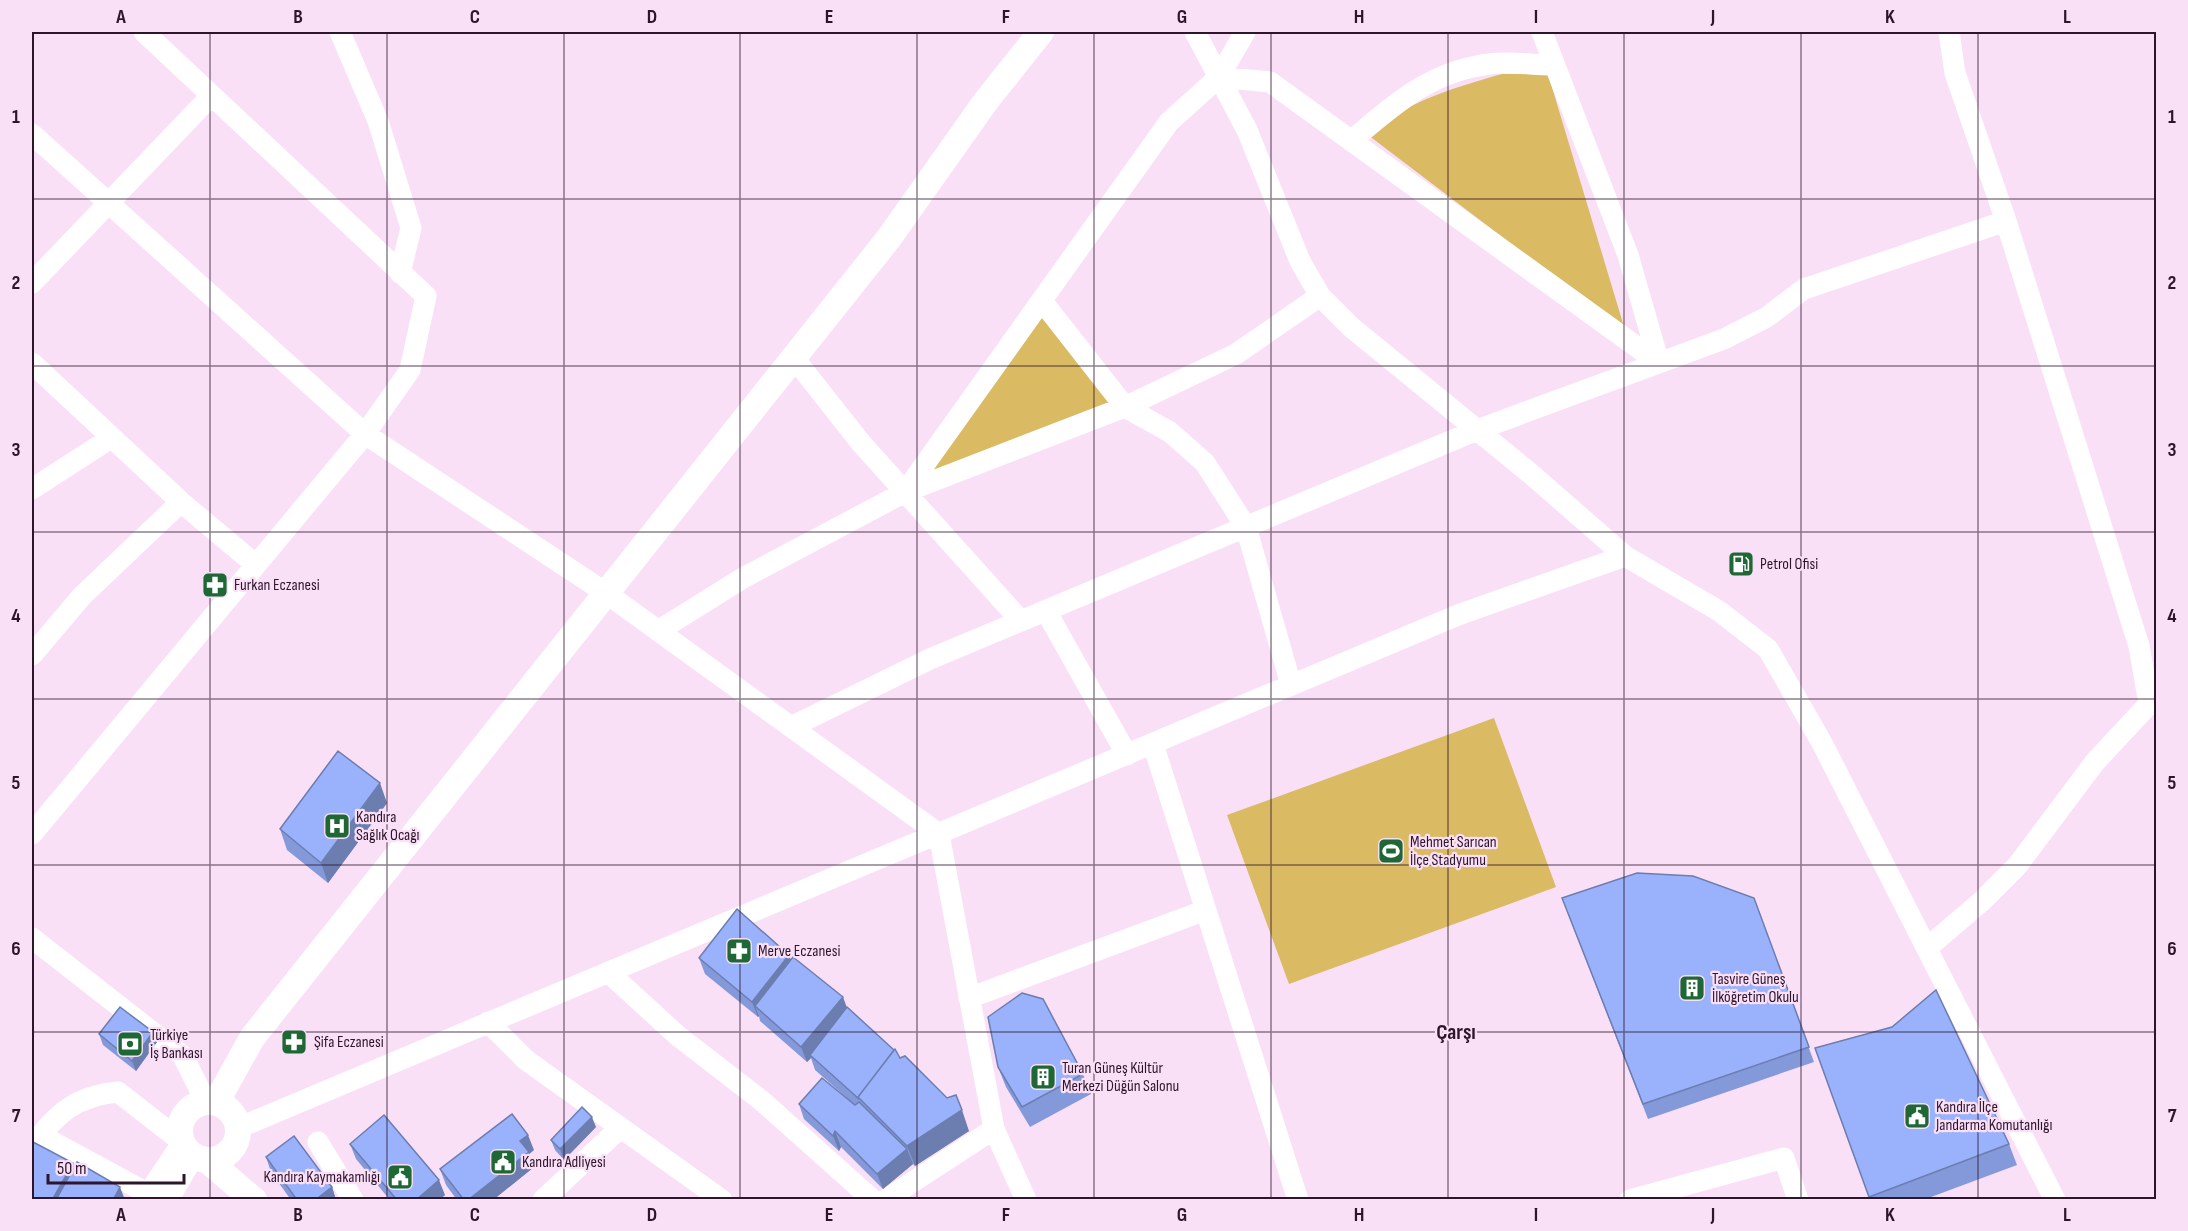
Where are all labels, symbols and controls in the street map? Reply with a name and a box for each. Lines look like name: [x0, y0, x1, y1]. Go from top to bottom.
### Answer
text: A: [115, 5, 126, 29]
text: B: [293, 5, 303, 29]
text: C: [470, 5, 480, 29]
text: D: [647, 5, 657, 29]
text: E: [825, 5, 833, 29]
text: F: [1002, 5, 1010, 29]
text: G: [1177, 5, 1187, 29]
text: H: [1354, 5, 1364, 29]
text: I: [1534, 5, 1538, 29]
text: J: [1710, 5, 1715, 29]
text: K: [1885, 5, 1895, 29]
text: L: [2063, 5, 2071, 29]
text: 1: [12, 105, 20, 129]
text: 1: [2168, 105, 2176, 129]
text: 2: [12, 271, 20, 295]
text: 2: [2168, 271, 2176, 295]
text: 3: [12, 438, 21, 462]
text: 3: [2168, 438, 2177, 462]
fuel station icon: Petrol Ofisi: [1726, 549, 1756, 579]
place label: Petrol Ofisi: [1760, 555, 1818, 574]
pharmacy icon: Furkan Eczanesi: [200, 570, 230, 600]
place label: Furkan Eczanesi: [234, 576, 320, 595]
text: 4: [11, 604, 21, 628]
text: 4: [2167, 604, 2177, 628]
text: 5: [12, 771, 21, 795]
text: 5: [2168, 771, 2177, 795]
place label: Kandıra Sağlık Ocağı: [356, 808, 420, 845]
hospital icon: Kandıra Sağlık Ocağı: [322, 811, 352, 841]
place label: Mehmet Sarıcan İlçe Stadyumu: [1410, 833, 1497, 870]
sports icon: Mehmet Sarıcan İlçe Stadyumu: [1376, 836, 1406, 866]
pharmacy icon: Merve Eczanesi: [724, 936, 754, 966]
text: 6: [11, 937, 21, 961]
text: 6: [2167, 937, 2177, 961]
place label: Merve Eczanesi: [758, 942, 840, 961]
place label: Tasvire Güneş İlköğretim Okulu: [1712, 970, 1799, 1007]
building icon: Tasvire Güneş İlköğretim Okulu: [1677, 973, 1707, 1003]
district label: Çarşı: [1436, 1019, 1476, 1046]
place label: Türkiye İş Bankası: [150, 1026, 203, 1063]
pharmacy icon: Şifa Eczanesi: [279, 1027, 309, 1057]
bank icon: Türkiye İş Bankası: [115, 1029, 145, 1059]
place label: Şifa Eczanesi: [314, 1033, 384, 1052]
place label: Turan Güneş Kültür Merkezi Düğün Salonu: [1062, 1059, 1179, 1096]
building icon: Turan Güneş Kültür Merkezi Düğün Salonu: [1028, 1062, 1058, 1092]
place label: Kandıra İlçe Jandarma Komutanlığı: [1935, 1098, 2052, 1135]
public building icon: Kandıra İlçe Jandarma Komutanlığı: [1902, 1101, 1932, 1131]
text: 7: [12, 1104, 21, 1128]
text: 7: [2168, 1104, 2177, 1128]
scale bar: [48, 1147, 184, 1185]
public building icon: Kandıra Adliyesi: [488, 1147, 518, 1177]
place label: Kandıra Adliyesi: [522, 1153, 606, 1172]
text: 50 m: [57, 1158, 87, 1179]
public building icon: Kandıra Kaymakamlığı: [385, 1162, 415, 1192]
place label: Kandıra Kaymakamlığı: [263, 1168, 380, 1187]
text: A: [115, 1203, 126, 1227]
text: B: [293, 1203, 303, 1227]
text: C: [470, 1203, 480, 1227]
text: D: [647, 1203, 657, 1227]
text: E: [825, 1203, 833, 1227]
text: F: [1002, 1203, 1010, 1227]
text: G: [1177, 1203, 1187, 1227]
text: H: [1354, 1203, 1364, 1227]
text: I: [1534, 1203, 1538, 1227]
text: J: [1710, 1203, 1715, 1227]
text: K: [1885, 1203, 1895, 1227]
text: L: [2063, 1203, 2071, 1227]

